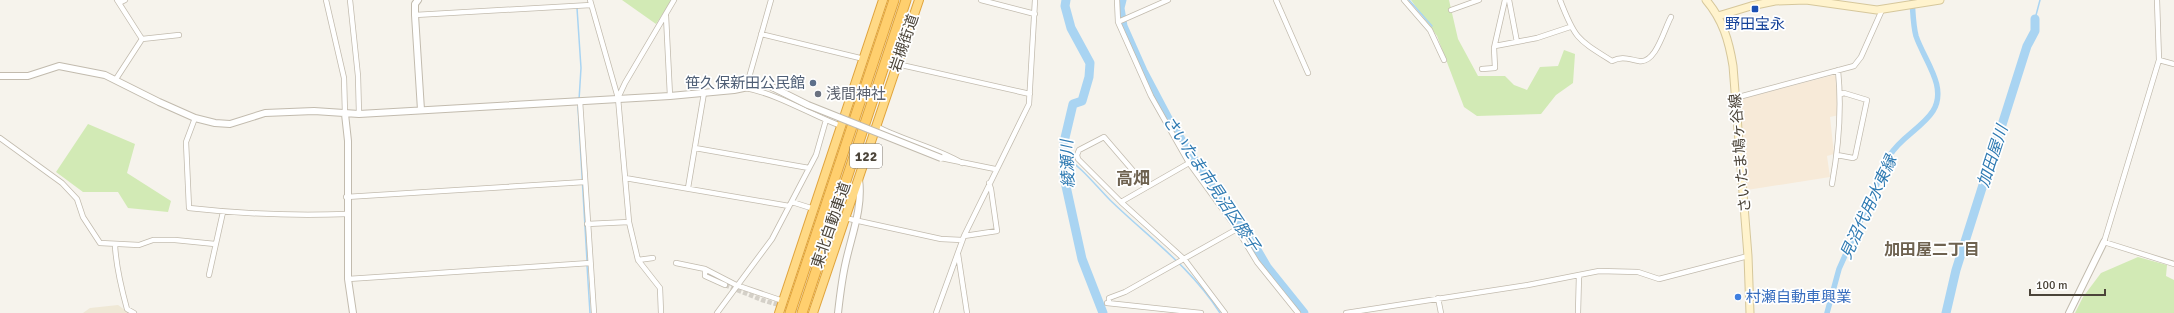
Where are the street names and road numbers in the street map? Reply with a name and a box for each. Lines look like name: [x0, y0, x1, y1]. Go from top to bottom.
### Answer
street label: 岩槻街道: [886, 12, 922, 74]
street label: さいたま鳩ヶ谷線: [1726, 93, 1754, 213]
road number: 122: [850, 144, 882, 168]
street label: 東北自動車道: [808, 180, 854, 270]

